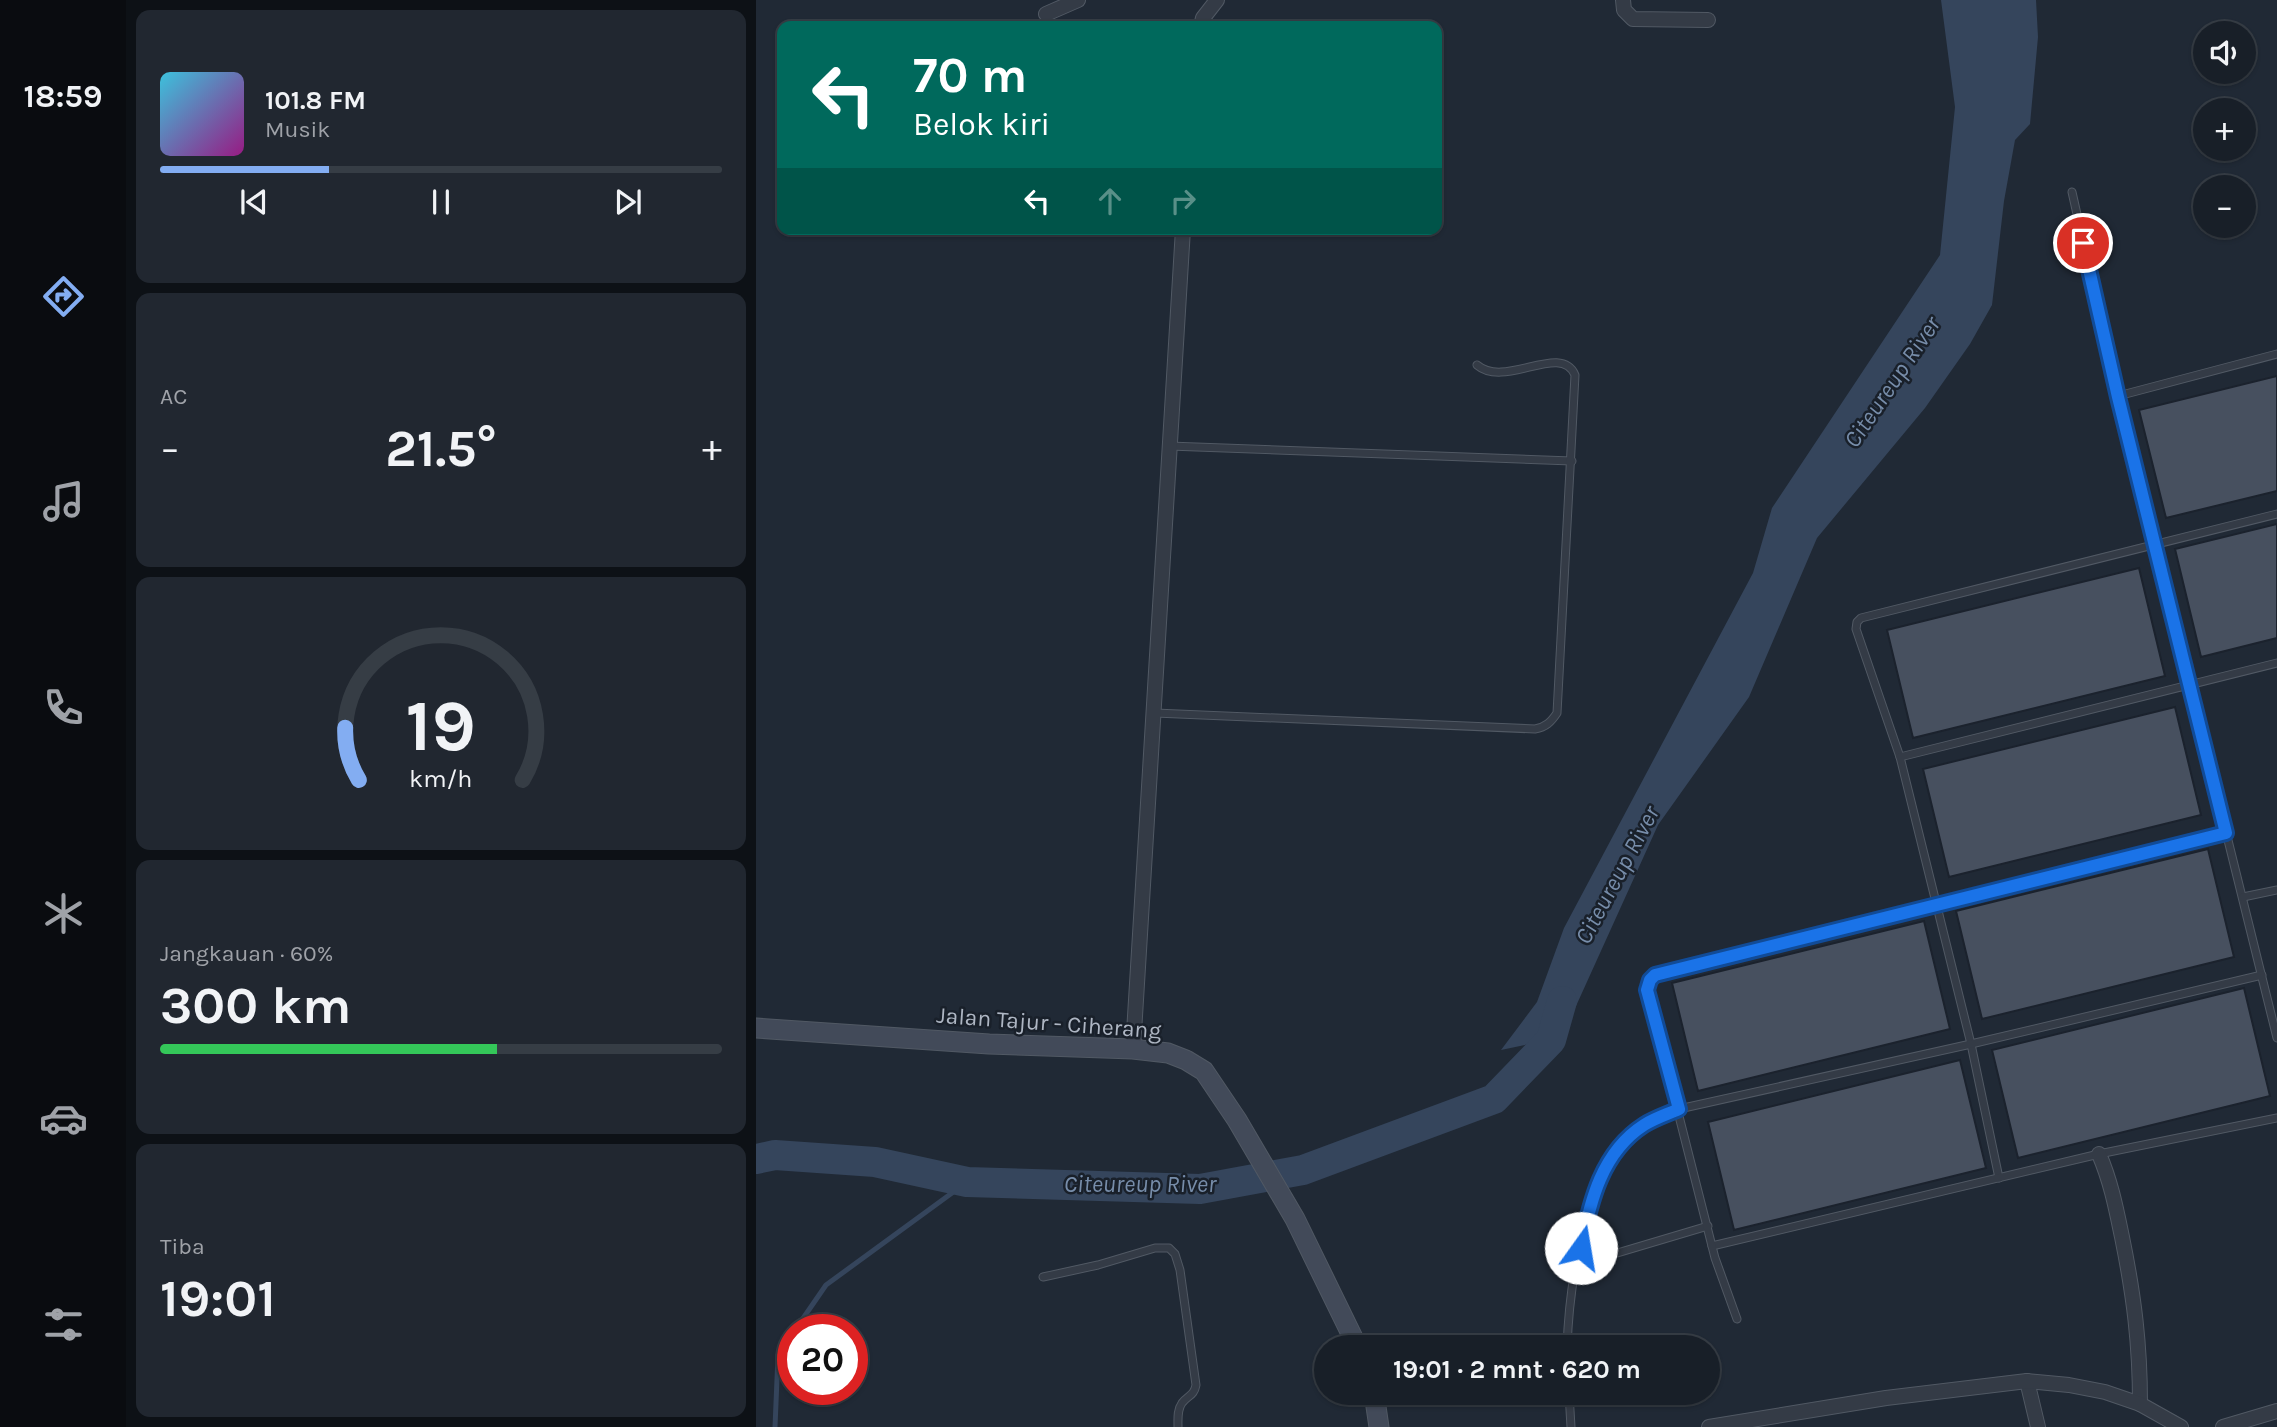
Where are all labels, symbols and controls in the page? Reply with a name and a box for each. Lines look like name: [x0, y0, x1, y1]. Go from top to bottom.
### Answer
map controls: [2193, 21, 2256, 238]
button: sound: [2193, 21, 2256, 84]
text: 70 m: [913, 47, 1027, 104]
icon: left: [798, 49, 889, 140]
text: 18:59: [24, 78, 102, 115]
text: 101.8 FM: [265, 85, 366, 116]
button: +: [2193, 98, 2256, 161]
text: Belok kiri: [913, 106, 1050, 143]
text: Musik: [265, 116, 330, 143]
button: −: [2193, 175, 2256, 238]
icon: left: [1018, 182, 1056, 220]
icon: ahead: [1091, 182, 1129, 220]
icon: right: [1164, 182, 1202, 220]
icon: previous: [235, 183, 273, 221]
icon: pause: [422, 183, 460, 221]
icon: next: [609, 183, 647, 221]
pin: [2053, 213, 2113, 273]
icon: arrive: [2064, 224, 2102, 262]
icon: directions: [39, 272, 88, 321]
water label: Citeureup River: [1838, 310, 1947, 453]
text: AC: [160, 383, 187, 410]
text: 21.5°: [385, 418, 497, 479]
text: −: [160, 426, 180, 471]
text: +: [702, 426, 722, 471]
icon: music: [39, 477, 88, 526]
icon: phone: [39, 683, 88, 732]
text: 19: [406, 683, 476, 768]
text: km/h: [409, 763, 473, 792]
water label: Citeureup River: [1569, 801, 1665, 949]
icon: climate: [39, 889, 88, 938]
text: Jangkauan · 60%: [160, 940, 333, 967]
text: 300 km: [160, 975, 351, 1036]
street label: Jalan Tajur - Ciherang: [936, 1002, 1162, 1044]
icon: car: [39, 1094, 88, 1143]
water label: Citeureup River: [1064, 1170, 1217, 1198]
position arrow: [1544, 1211, 1618, 1285]
text: Tiba: [160, 1233, 205, 1260]
text: 19:01: [160, 1268, 276, 1329]
icon: filters: [39, 1300, 88, 1349]
speed limit sign: 20: [777, 1314, 868, 1405]
text: 19:01 · 2 mnt · 620 m: [1393, 1354, 1641, 1385]

